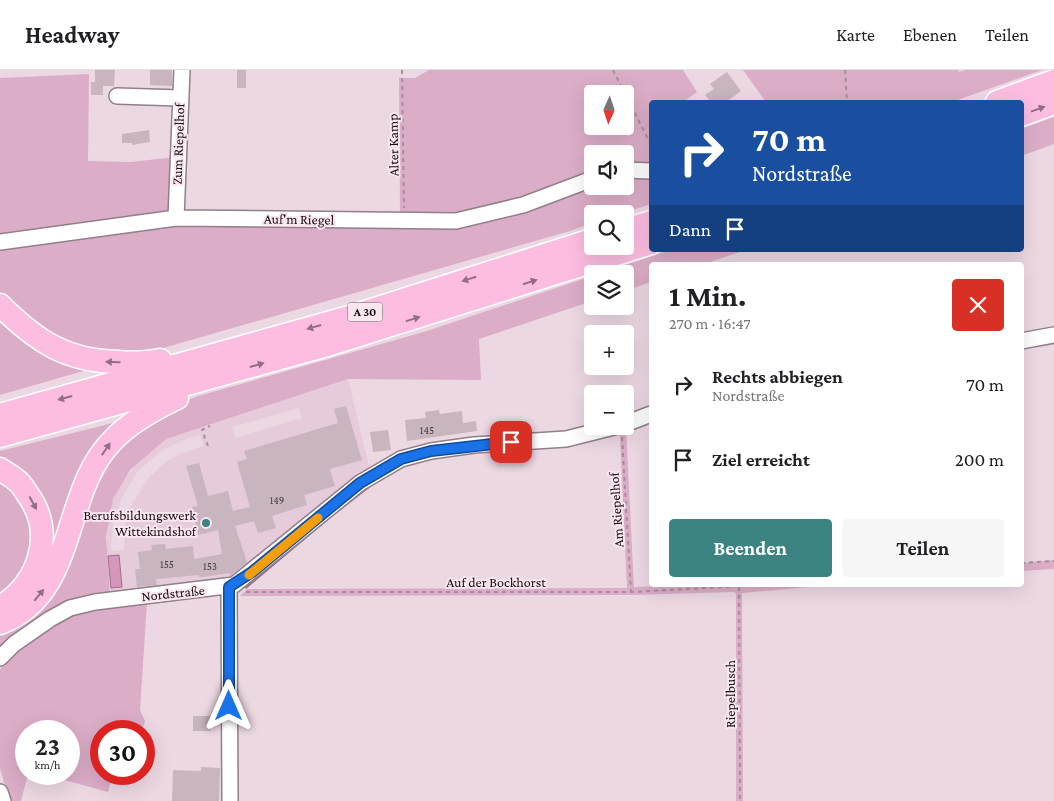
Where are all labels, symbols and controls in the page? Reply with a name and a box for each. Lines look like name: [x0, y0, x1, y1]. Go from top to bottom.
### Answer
text: Headway: [25, 21, 119, 48]
text: Karte: [836, 25, 875, 45]
text: Ebenen: [903, 25, 957, 45]
text: Teilen: [985, 25, 1029, 45]
north arrow: [584, 85, 634, 135]
map controls: [584, 85, 634, 435]
street label: Zum Riepelhof: [169, 102, 187, 185]
one-way arrow: [1030, 105, 1045, 112]
street label: Alter Kamp: [384, 113, 402, 177]
icon: right: [669, 120, 734, 185]
text: 70 m: [752, 120, 826, 159]
button: sound: [584, 145, 634, 195]
text: Nordstraße: [752, 161, 852, 186]
button: search: [584, 205, 634, 255]
street label: Auf'm Riegel: [264, 210, 335, 228]
icon: arrive: [721, 215, 749, 243]
text: Dann: [669, 219, 711, 240]
button: layers: [584, 265, 634, 315]
one-way arrow: [461, 276, 476, 284]
one-way arrow: [523, 278, 538, 286]
text: 1 Min.: [669, 279, 746, 312]
button: close: [952, 279, 1004, 331]
road number: A 30: [348, 302, 382, 322]
one-way arrow: [406, 315, 421, 323]
text: 270 m · 16:47: [669, 315, 751, 332]
one-way arrow: [306, 324, 321, 332]
button: +: [584, 325, 634, 375]
one-way arrow: [105, 358, 121, 366]
one-way arrow: [250, 361, 265, 369]
text: Rechts abbiegen: [712, 366, 843, 387]
icon: right: [669, 371, 697, 399]
text: 70 m: [966, 374, 1004, 395]
button: −: [584, 385, 634, 435]
text: Nordstraße: [712, 387, 784, 404]
one-way arrow: [58, 394, 73, 402]
pin: [490, 421, 532, 463]
house number: 145: [420, 424, 434, 436]
icon: arrive: [497, 428, 525, 456]
one-way arrow: [101, 442, 111, 456]
icon: arrive: [669, 446, 697, 474]
text: Ziel erreicht: [712, 449, 810, 470]
text: 200 m: [955, 449, 1004, 470]
street label: Am Riepelhof: [605, 471, 627, 548]
house number: 149: [270, 494, 284, 506]
one-way arrow: [29, 496, 37, 511]
place label: Berufsbildungswerk Wittekindshof: [83, 507, 197, 539]
marker: Berufsbildungswerk Wittekindshof: [200, 517, 212, 529]
button: Beenden: [669, 519, 832, 577]
button: Teilen: [842, 519, 1004, 577]
house number: 155: [160, 558, 174, 570]
house number: 153: [203, 560, 217, 572]
street label: Auf der Bockhorst: [446, 574, 546, 590]
street label: Nordstraße: [141, 582, 205, 604]
one-way arrow: [34, 589, 45, 602]
street label: Riepelbusch: [722, 659, 738, 728]
position arrow: [202, 679, 254, 731]
speed limit sign: 30: [90, 720, 155, 785]
text: 23: [35, 733, 60, 760]
text: km/h: [35, 758, 60, 772]

